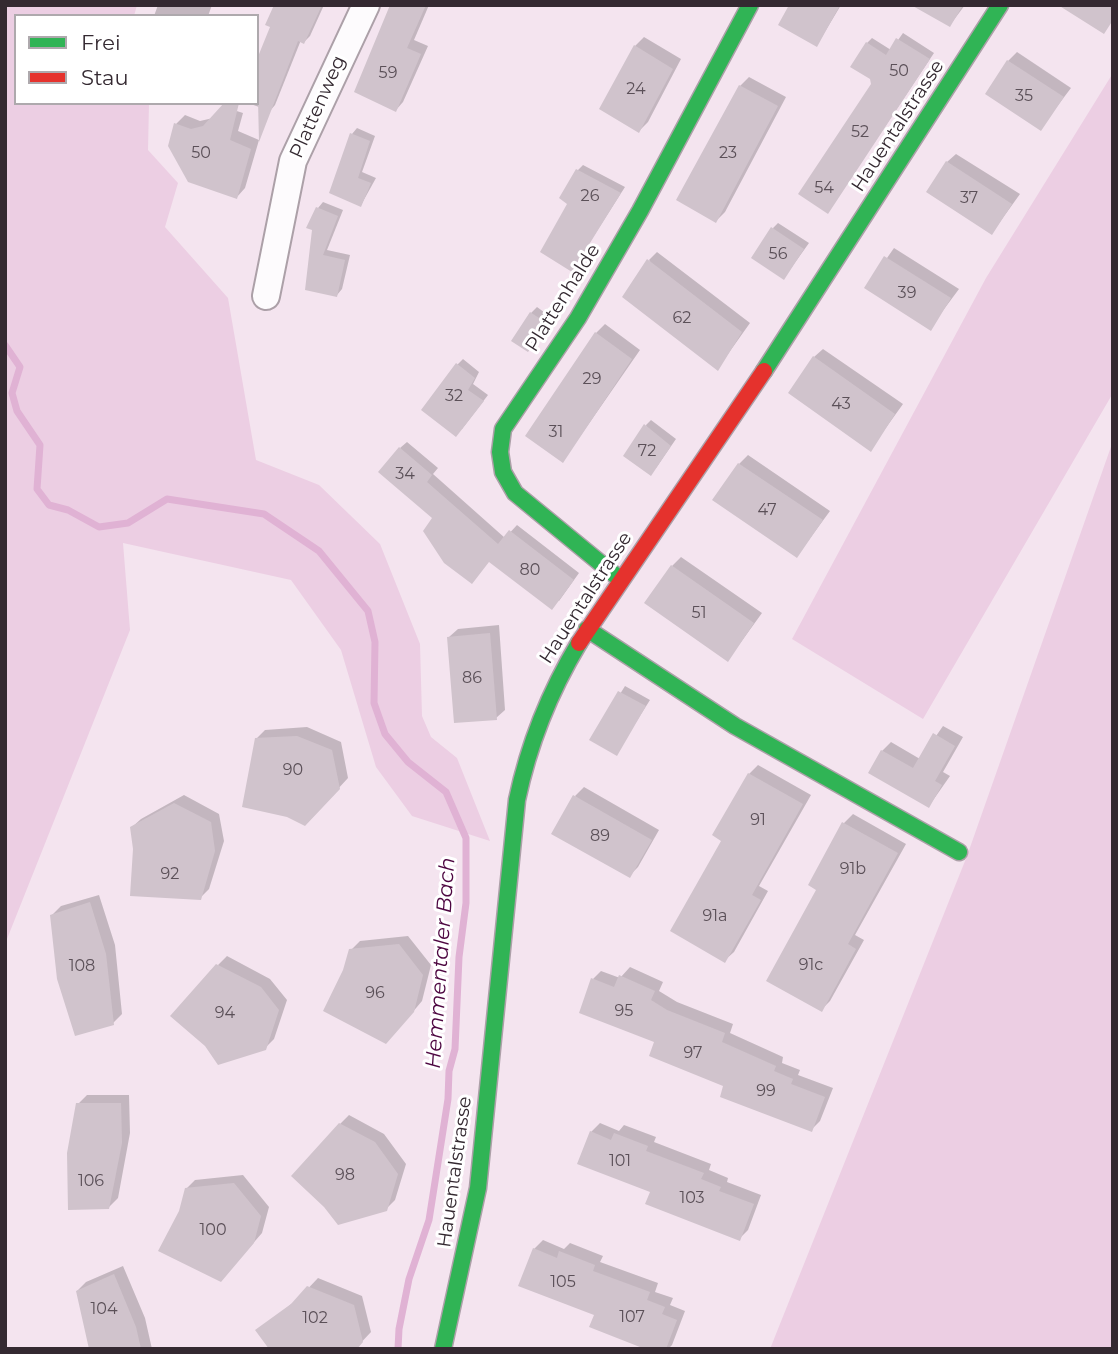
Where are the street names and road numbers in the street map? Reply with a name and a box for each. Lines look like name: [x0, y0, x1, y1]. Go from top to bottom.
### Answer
street label: Plattenweg: [285, 52, 351, 162]
street label: Hauentalstrasse: [847, 56, 949, 196]
street label: Plattenhalde: [521, 240, 605, 356]
street label: Hauentalstrasse: [535, 528, 637, 668]
street label: Hauentalstrasse: [433, 1095, 477, 1249]

